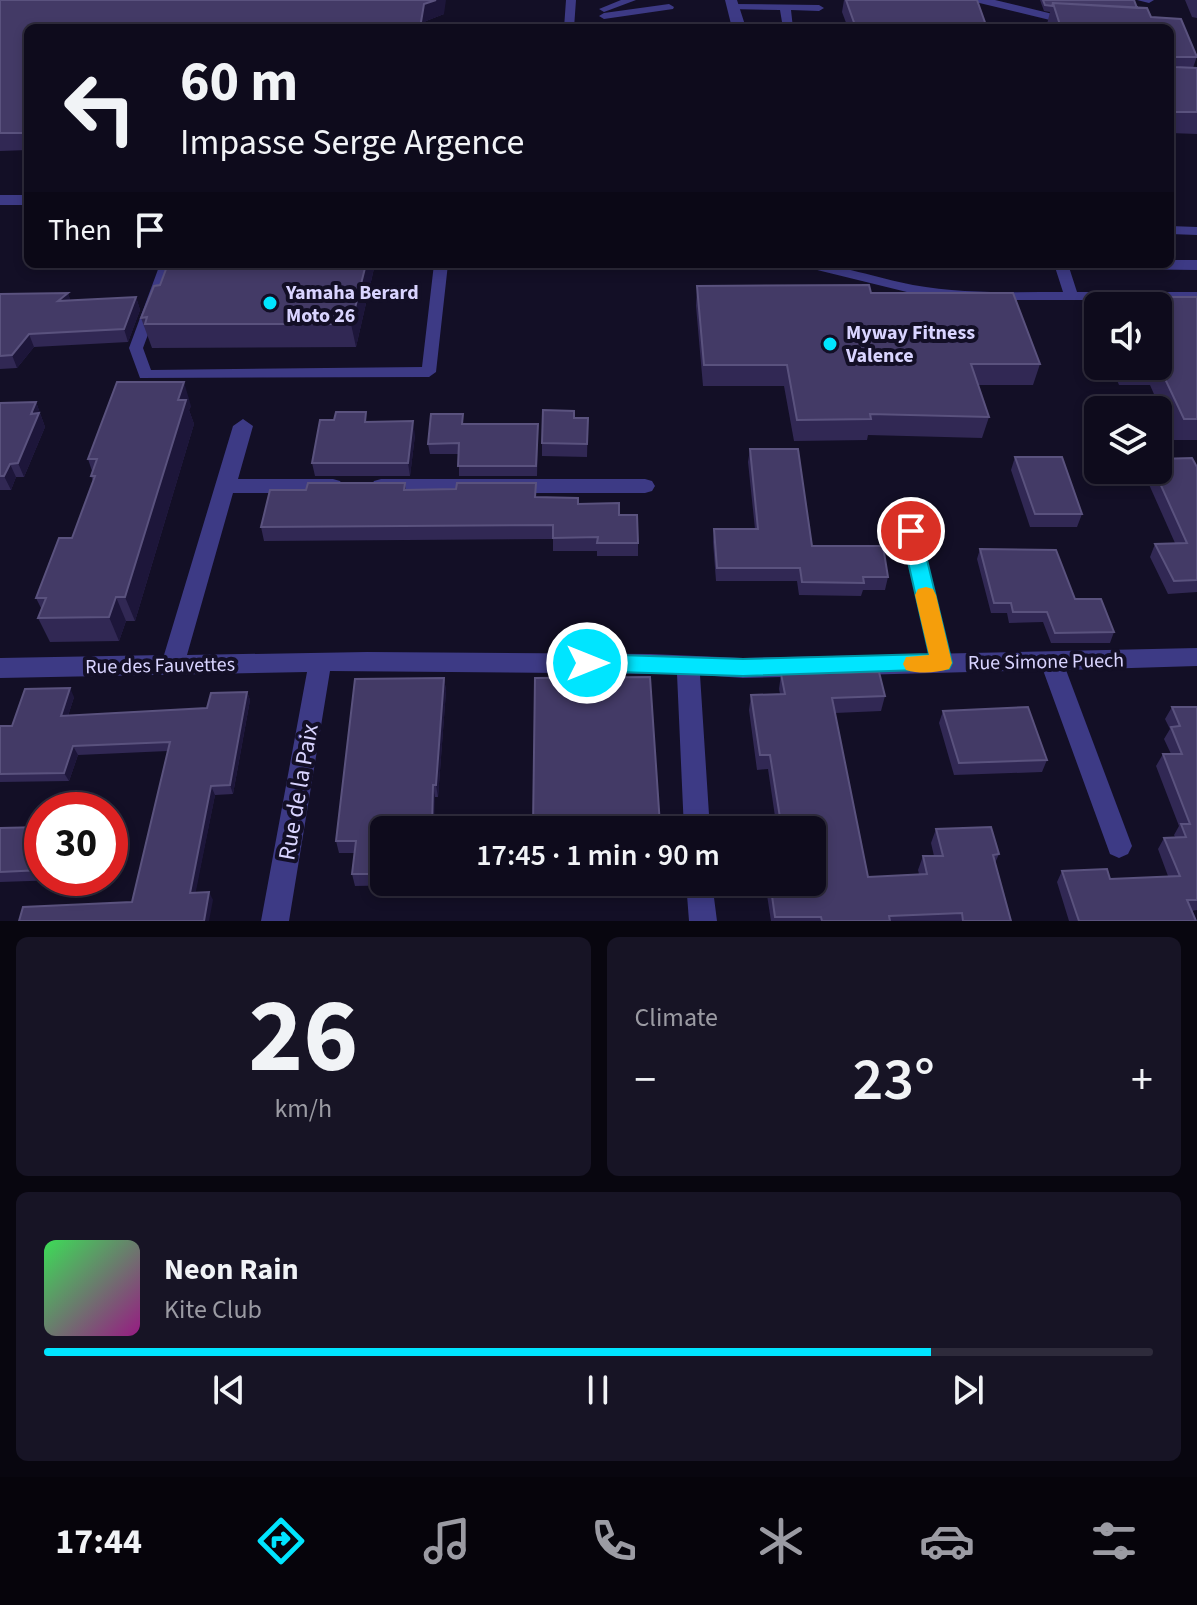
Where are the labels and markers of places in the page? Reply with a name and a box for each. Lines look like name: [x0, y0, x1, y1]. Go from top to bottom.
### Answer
place label: Yamaha Berard Moto 26: [285, 279, 419, 330]
marker: Yamaha Berard Moto 26: [261, 294, 279, 312]
place label: Myway Fitness Valence: [845, 319, 975, 370]
marker: Myway Fitness Valence: [821, 335, 839, 353]
pin: [877, 497, 945, 565]

